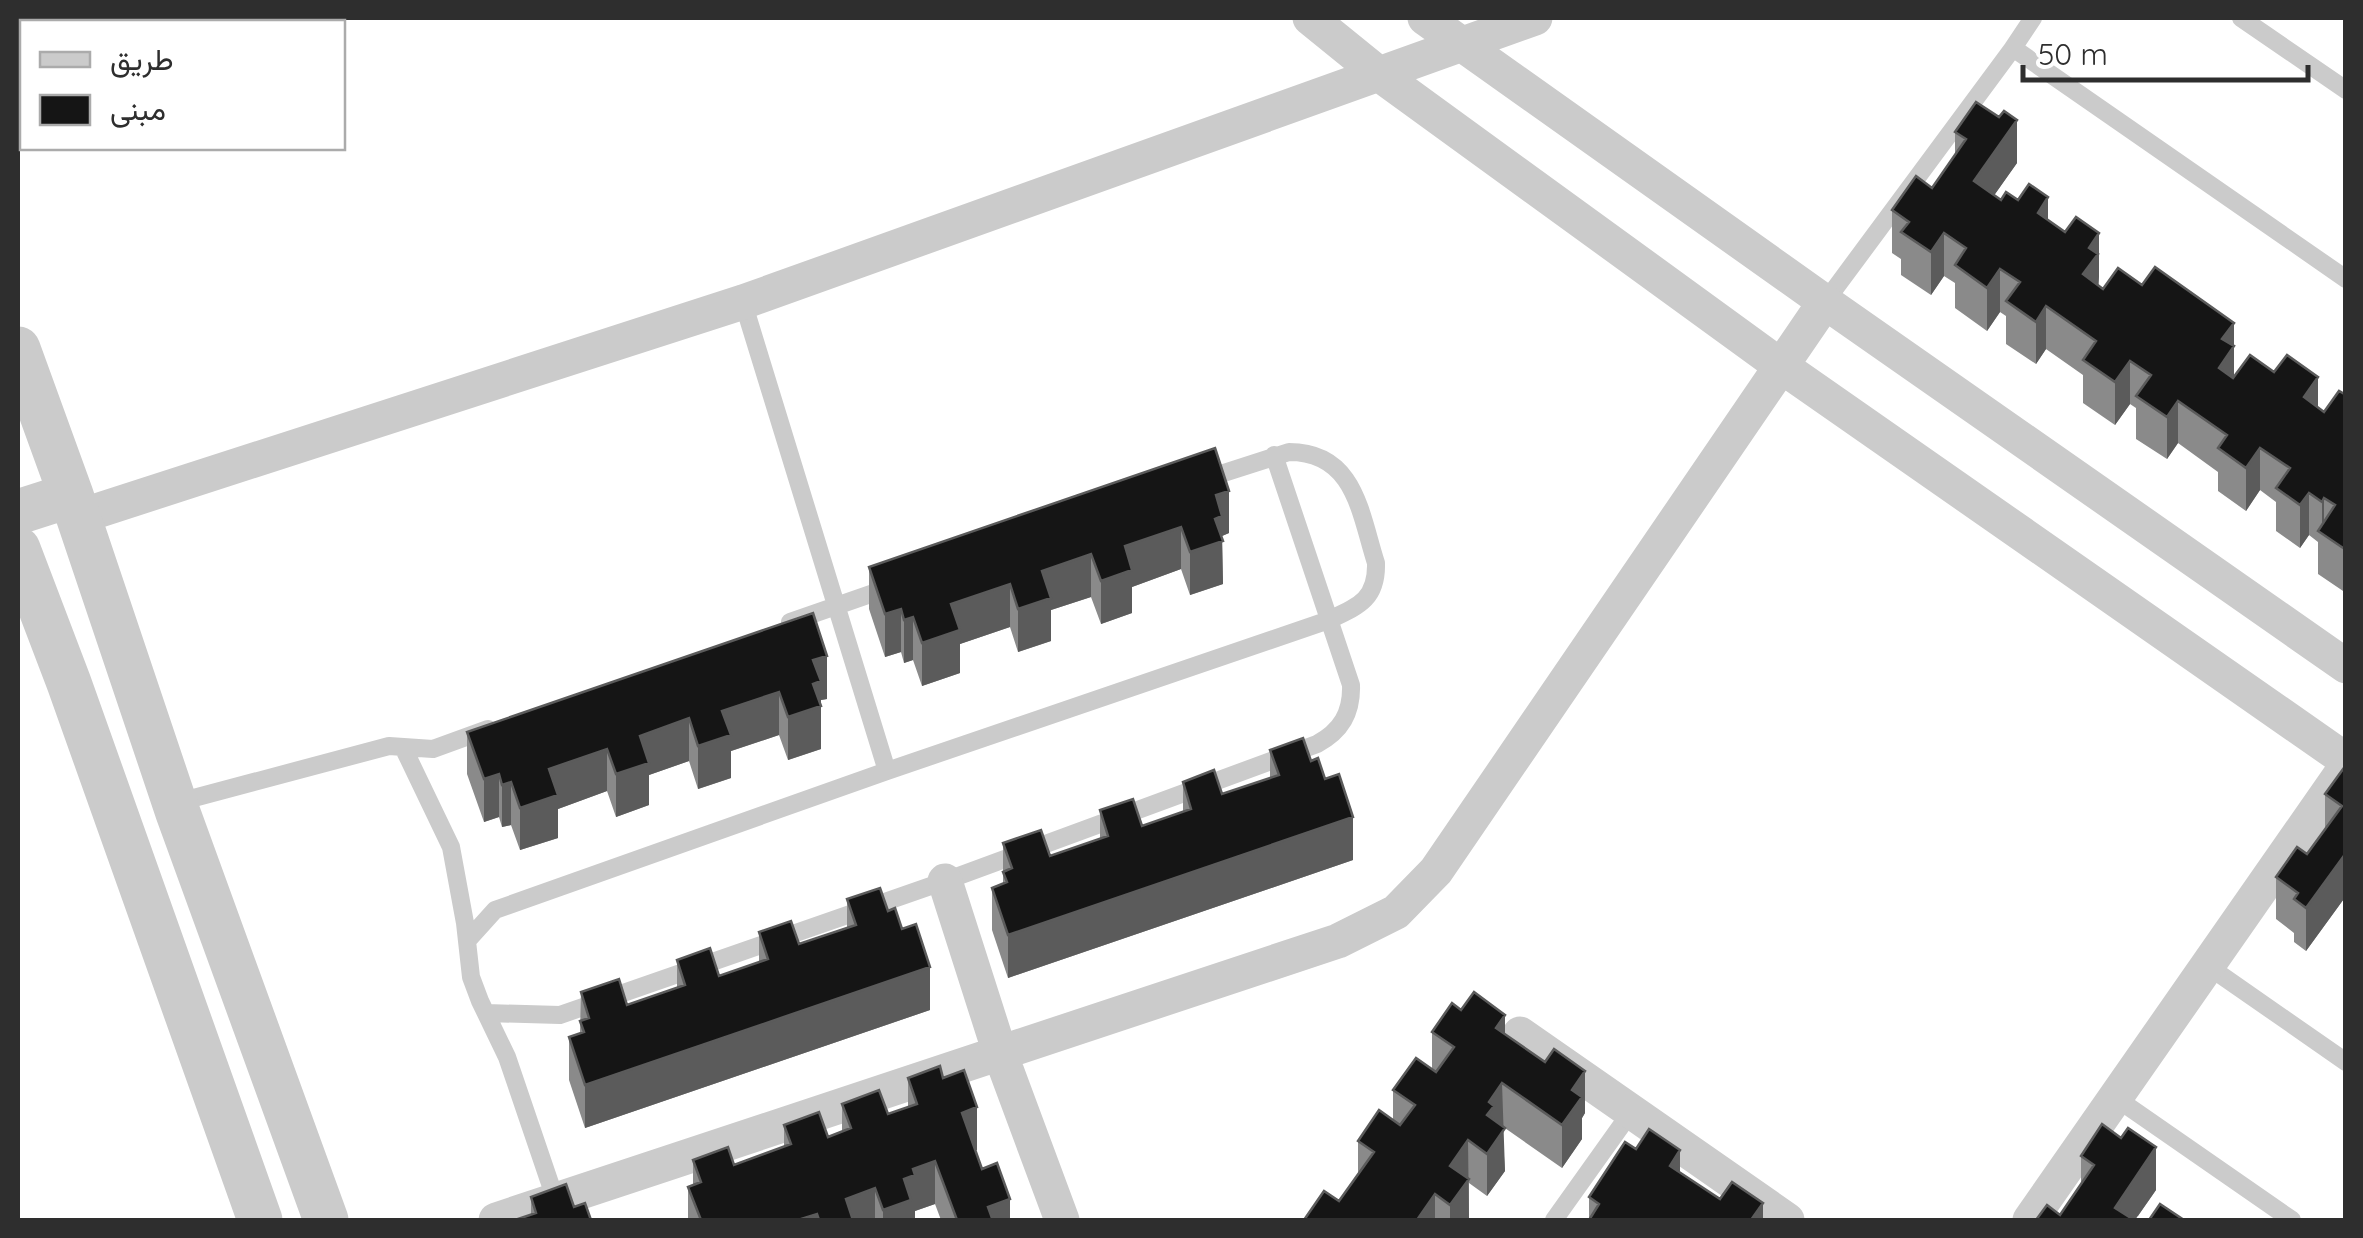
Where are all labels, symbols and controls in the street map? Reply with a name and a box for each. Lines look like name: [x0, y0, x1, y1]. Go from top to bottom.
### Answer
legend: [20, 20, 345, 150]
scale bar: [2023, 20, 2308, 82]
text: 50 m: [2038, 35, 2108, 73]
text: طريق: [110, 40, 174, 78]
text: مبنى: [110, 90, 166, 128]

